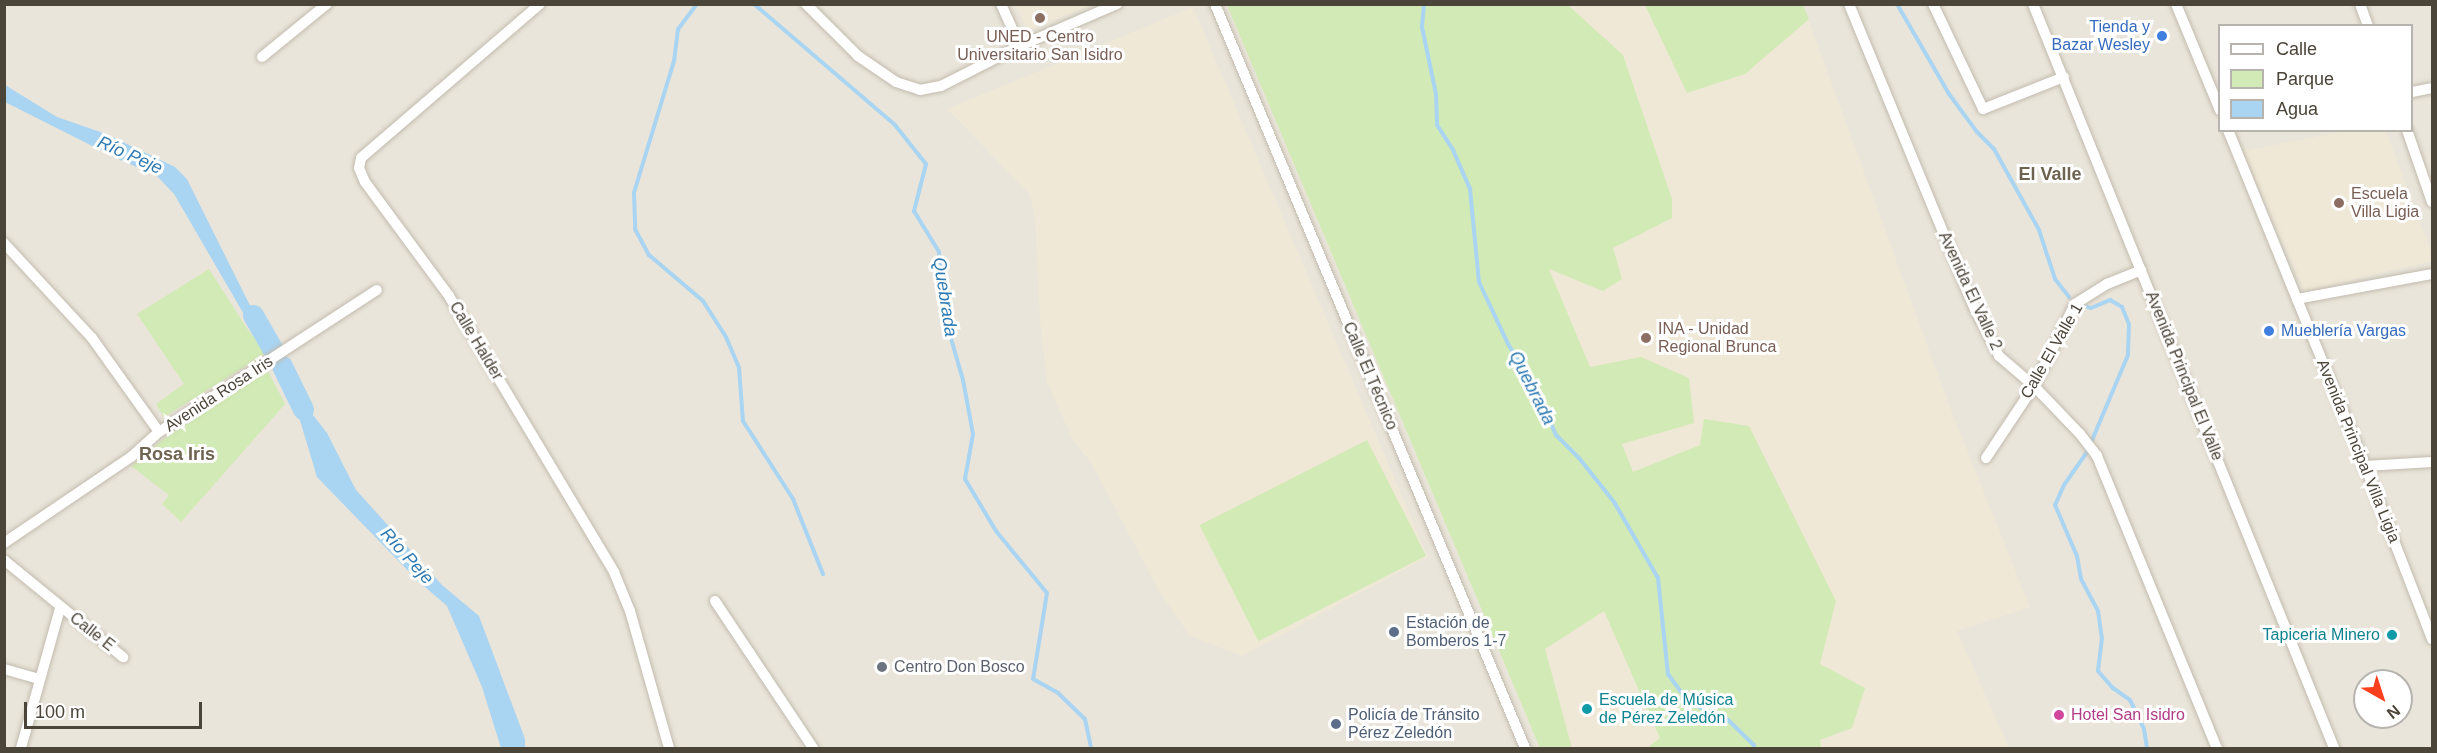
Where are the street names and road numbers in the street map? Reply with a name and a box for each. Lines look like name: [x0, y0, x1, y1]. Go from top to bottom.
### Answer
street label: Avenida El Valle 2: [1934, 229, 2006, 353]
street label: Avenida Principal El Valle: [2141, 289, 2227, 463]
street label: Calle Halder: [445, 298, 507, 384]
street label: Calle El Valle 1: [2017, 300, 2087, 402]
street label: Calle El Técnico: [1339, 319, 1401, 433]
street label: Avenida Rosa Iris: [161, 352, 277, 436]
street label: Avenida Principal Villa Ligia: [2312, 357, 2404, 545]
street label: Calle E: [66, 609, 118, 655]

